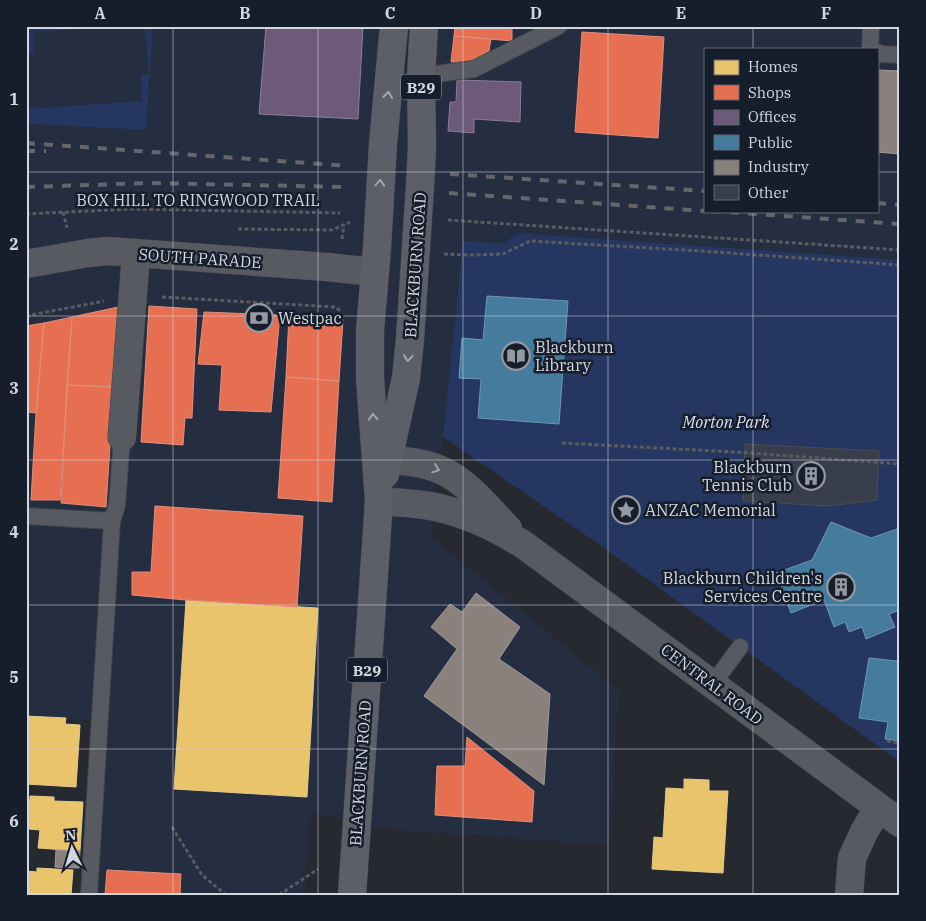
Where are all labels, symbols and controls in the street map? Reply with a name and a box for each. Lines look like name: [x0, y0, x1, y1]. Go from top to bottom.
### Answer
text: A: [94, 3, 106, 23]
text: B: [239, 3, 251, 23]
text: C: [385, 3, 395, 23]
text: D: [530, 3, 542, 23]
text: E: [676, 3, 686, 23]
text: F: [821, 3, 831, 23]
legend: [704, 48, 878, 212]
text: Homes: [748, 57, 798, 76]
road number: B29: [401, 74, 441, 100]
text: Shops: [748, 83, 791, 102]
text: 1: [9, 89, 19, 109]
one-way arrow: [382, 91, 393, 99]
text: Offices: [748, 107, 796, 126]
text: Public: [748, 133, 793, 152]
text: Industry: [748, 157, 809, 176]
one-way arrow: [374, 179, 385, 187]
text: Other: [748, 183, 788, 202]
street label: BOX HILL TO RINGWOOD TRAIL: [76, 190, 320, 210]
street label: BLACKBURN ROAD: [400, 191, 430, 339]
text: 2: [9, 234, 19, 254]
street label: SOUTH PARADE: [138, 244, 262, 272]
bank icon: Westpac: [244, 303, 274, 333]
place label: Westpac: [278, 308, 342, 328]
place label: Blackburn Library: [535, 337, 614, 375]
library icon: Blackburn Library: [501, 341, 531, 371]
one-way arrow: [403, 354, 414, 362]
text: 3: [9, 378, 19, 398]
park label: Morton Park: [682, 412, 770, 432]
one-way arrow: [367, 413, 378, 421]
place label: Blackburn Tennis Club: [702, 457, 792, 495]
building icon: Blackburn Tennis Club: [796, 461, 826, 491]
one-way arrow: [432, 463, 440, 473]
place icon: ANZAC Memorial: [611, 495, 641, 525]
place label: ANZAC Memorial: [645, 500, 776, 520]
text: 4: [9, 522, 19, 542]
place label: Blackburn Children's Services Centre: [663, 568, 822, 606]
building icon: Blackburn Children's Services Centre: [826, 572, 856, 602]
street label: CENTRAL ROAD: [657, 639, 767, 729]
road number: B29: [347, 658, 387, 682]
text: 5: [9, 667, 19, 687]
street label: BLACKBURN ROAD: [345, 699, 375, 847]
text: 6: [9, 811, 19, 831]
north arrow: [48, 824, 98, 874]
text: N: [65, 826, 77, 844]

